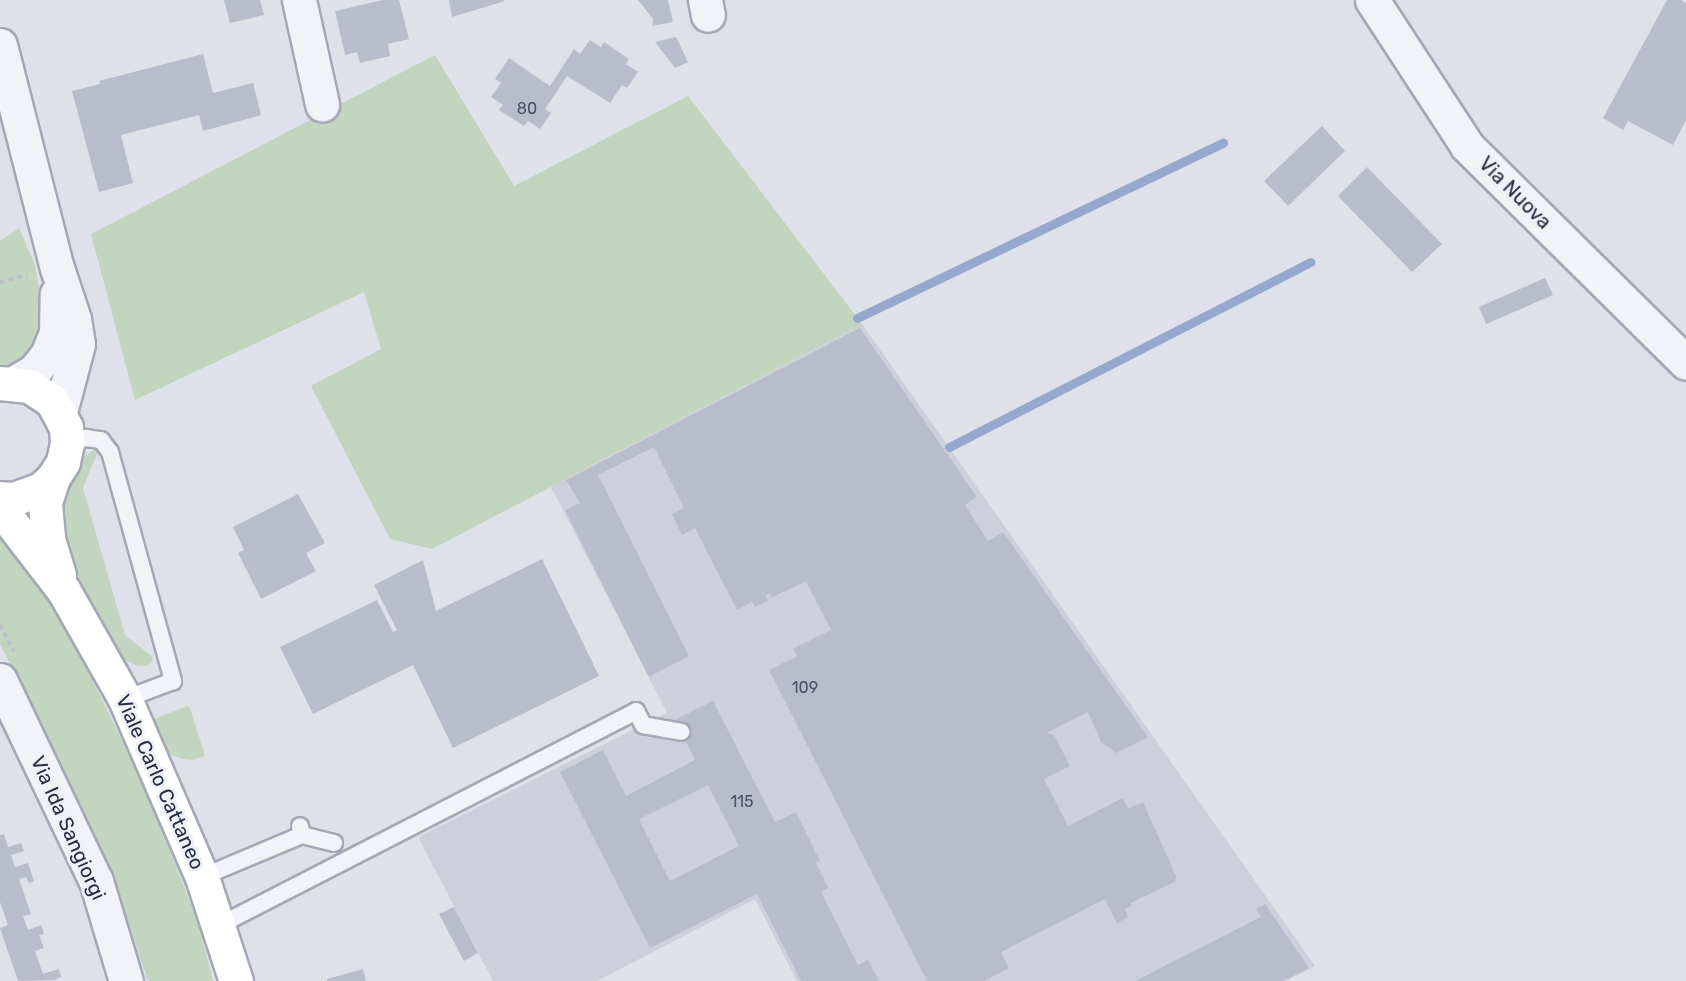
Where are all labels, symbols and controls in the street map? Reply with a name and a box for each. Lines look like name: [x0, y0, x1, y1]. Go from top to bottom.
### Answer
house number: 80: [517, 99, 537, 119]
street label: Via Nuova: [1474, 152, 1556, 234]
house number: 109: [792, 678, 818, 698]
street label: Viale Carlo Cattaneo: [111, 691, 209, 873]
street label: Via Ida Sangiorgi: [25, 752, 111, 904]
house number: 115: [730, 792, 754, 812]

